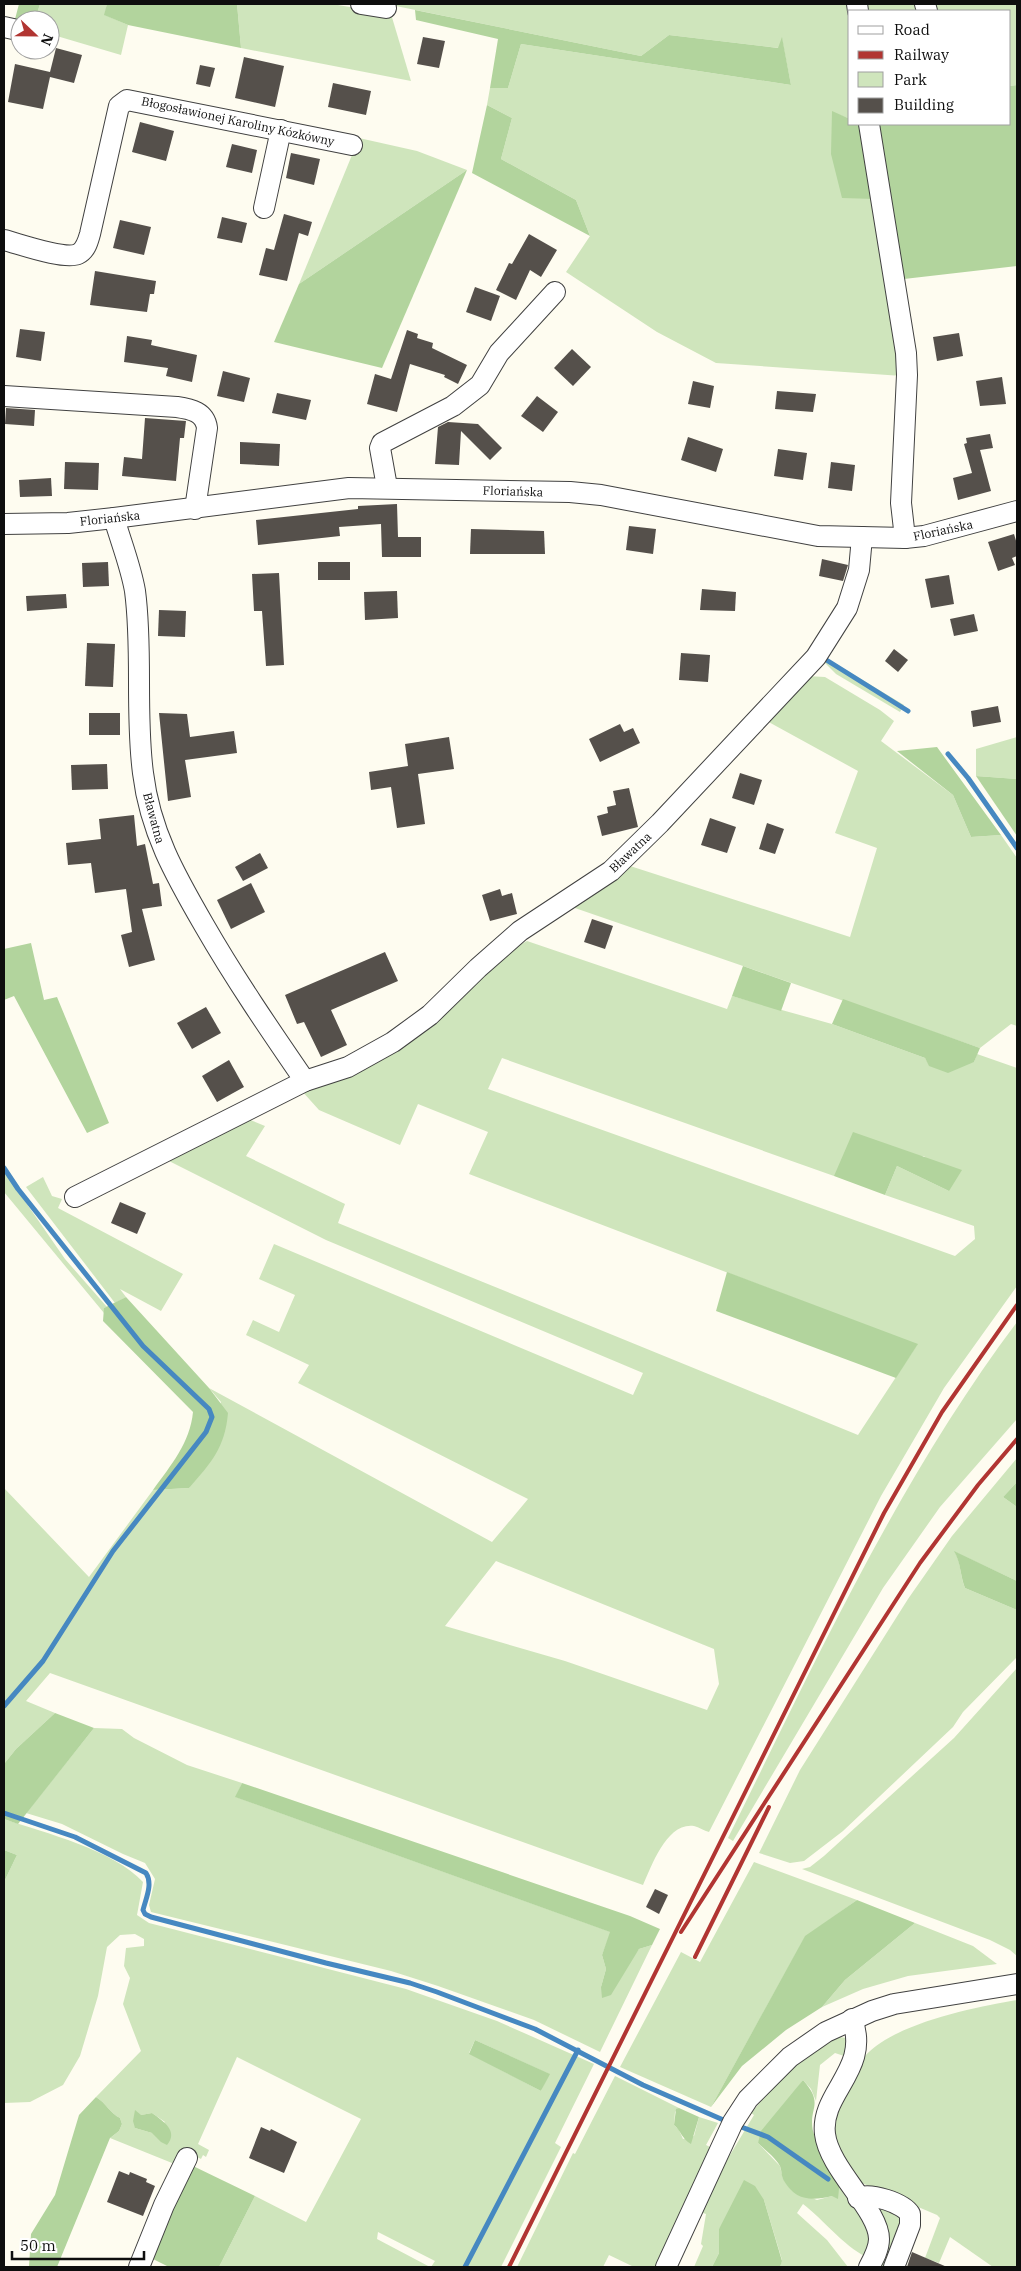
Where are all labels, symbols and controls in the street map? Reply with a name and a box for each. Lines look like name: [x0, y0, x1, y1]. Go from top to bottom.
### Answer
north arrow: [10, 10, 60, 60]
legend: [848, 10, 1011, 125]
text: Road: [894, 20, 930, 39]
text: N: [37, 31, 57, 48]
text: Railway: [894, 45, 949, 64]
text: Park: [894, 70, 927, 89]
street label: Błogosławionej Karoliny Kózkówny: [140, 93, 336, 149]
text: Building: [894, 95, 954, 114]
street label: Floriańska: [482, 482, 544, 500]
street label: Floriańska: [79, 507, 141, 529]
street label: Floriańska: [912, 516, 975, 544]
street label: Bławatna: [140, 791, 168, 846]
street label: Bławatna: [606, 828, 655, 875]
scale bar: [12, 2228, 145, 2260]
text: 50 m: [20, 2236, 56, 2255]

